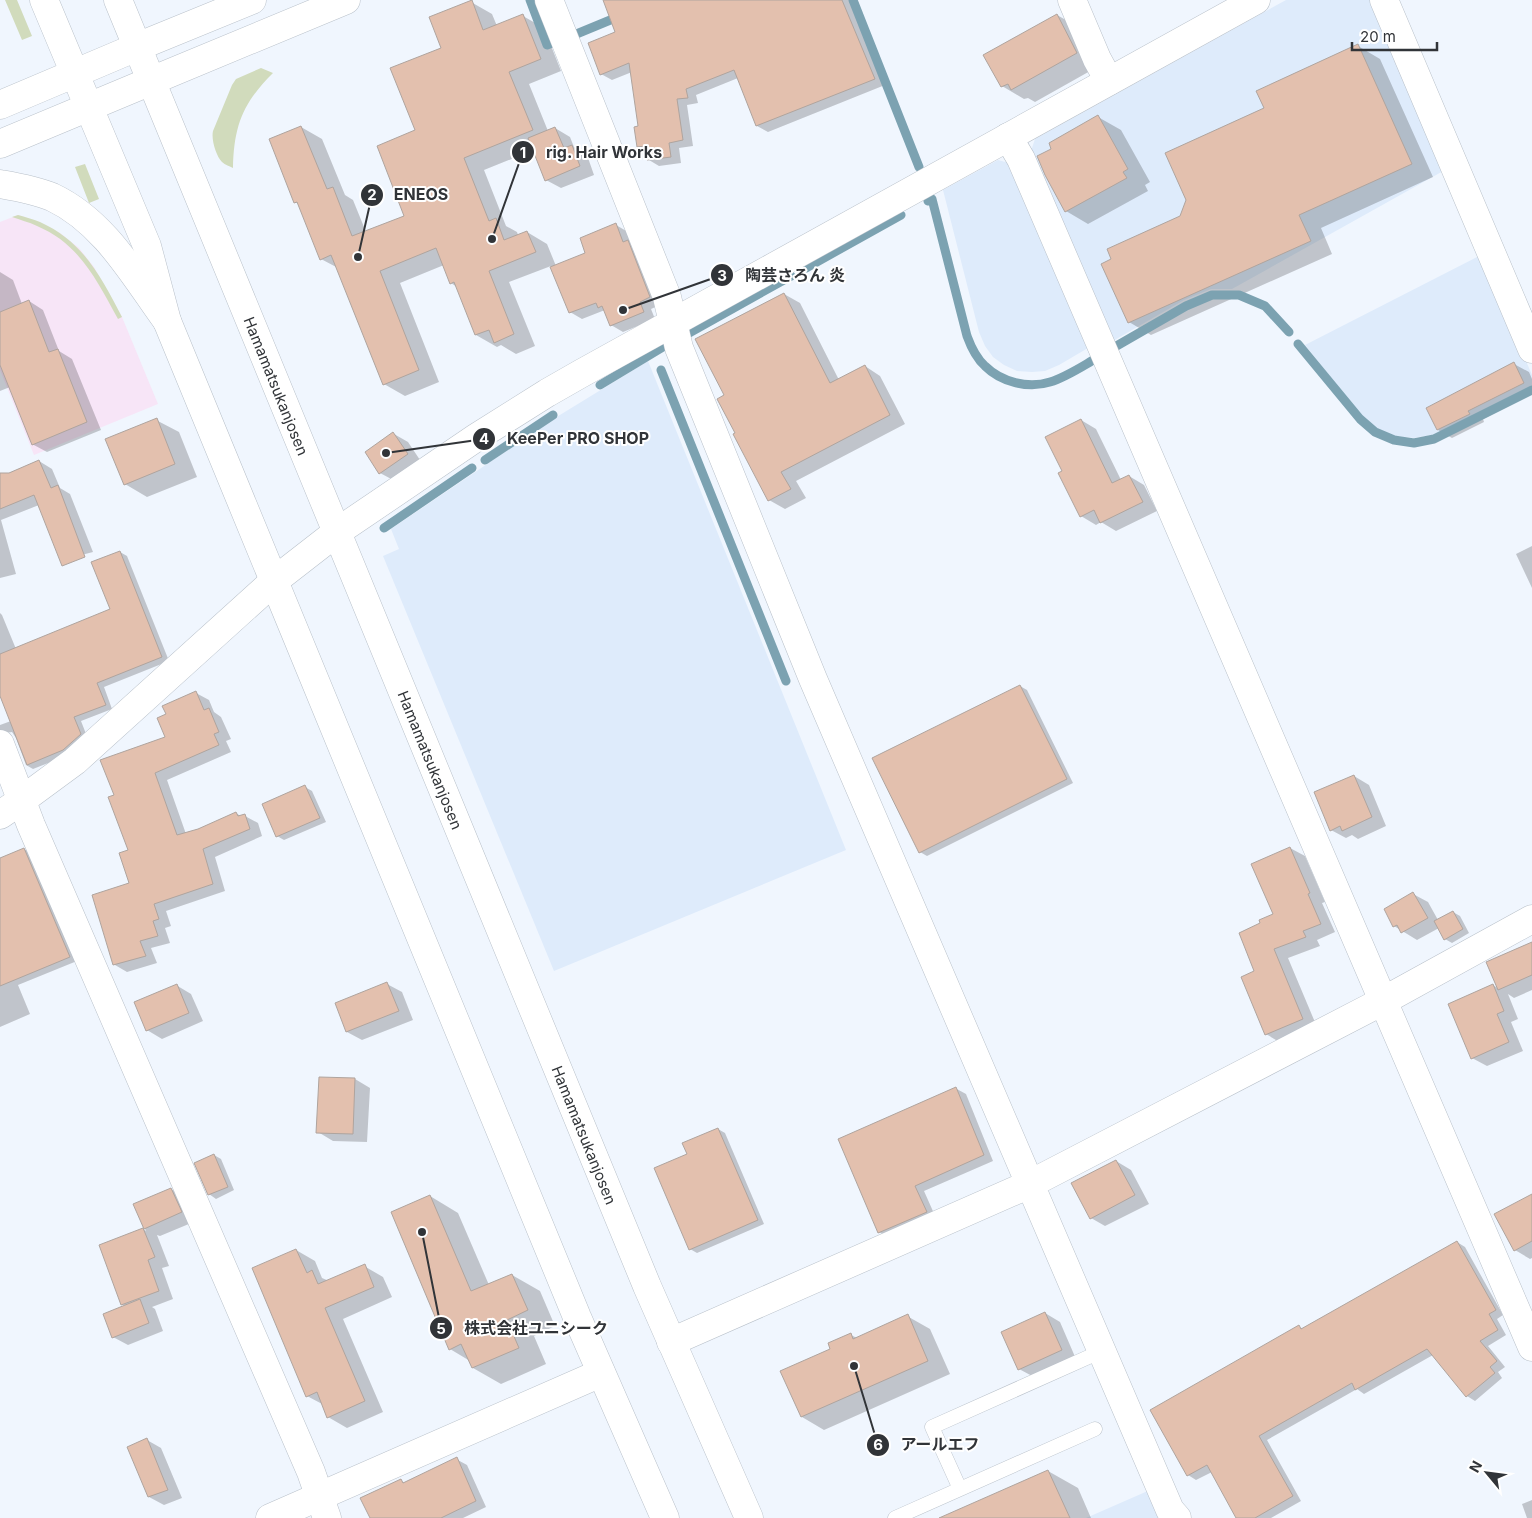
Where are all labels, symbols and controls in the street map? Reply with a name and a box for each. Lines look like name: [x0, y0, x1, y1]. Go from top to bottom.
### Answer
scale bar: [1352, 20, 1437, 52]
text: 20 m: [1360, 27, 1396, 46]
callout: rig. Hair Works: [511, 137, 673, 168]
text: rig. Hair Works: [546, 142, 662, 162]
text: 1: [520, 143, 526, 162]
callout: ENEOS: [359, 179, 459, 210]
text: ENEOS: [394, 184, 448, 204]
text: 2: [367, 185, 377, 204]
callout: 陶芸さろん 炎: [710, 260, 855, 291]
text: 陶芸さろん 炎: [745, 265, 845, 285]
text: 3: [717, 266, 727, 285]
street label: Hamamatsukanjosen: [239, 314, 313, 458]
callout: KeePer PRO SHOP: [472, 423, 659, 454]
text: KeePer PRO SHOP: [507, 428, 649, 448]
text: 4: [479, 429, 489, 448]
street label: Hamamatsukanjosen: [393, 688, 467, 832]
street label: Hamamatsukanjosen: [547, 1063, 621, 1207]
callout: 株式会社ユニシーク: [429, 1313, 618, 1344]
text: 株式会社ユニシーク: [464, 1318, 608, 1338]
text: 5: [436, 1319, 446, 1338]
callout: アールエフ: [865, 1429, 989, 1460]
text: アールエフ: [900, 1434, 980, 1454]
text: 6: [873, 1435, 883, 1454]
north arrow: [1462, 1448, 1512, 1498]
text: N: [1465, 1458, 1485, 1475]

